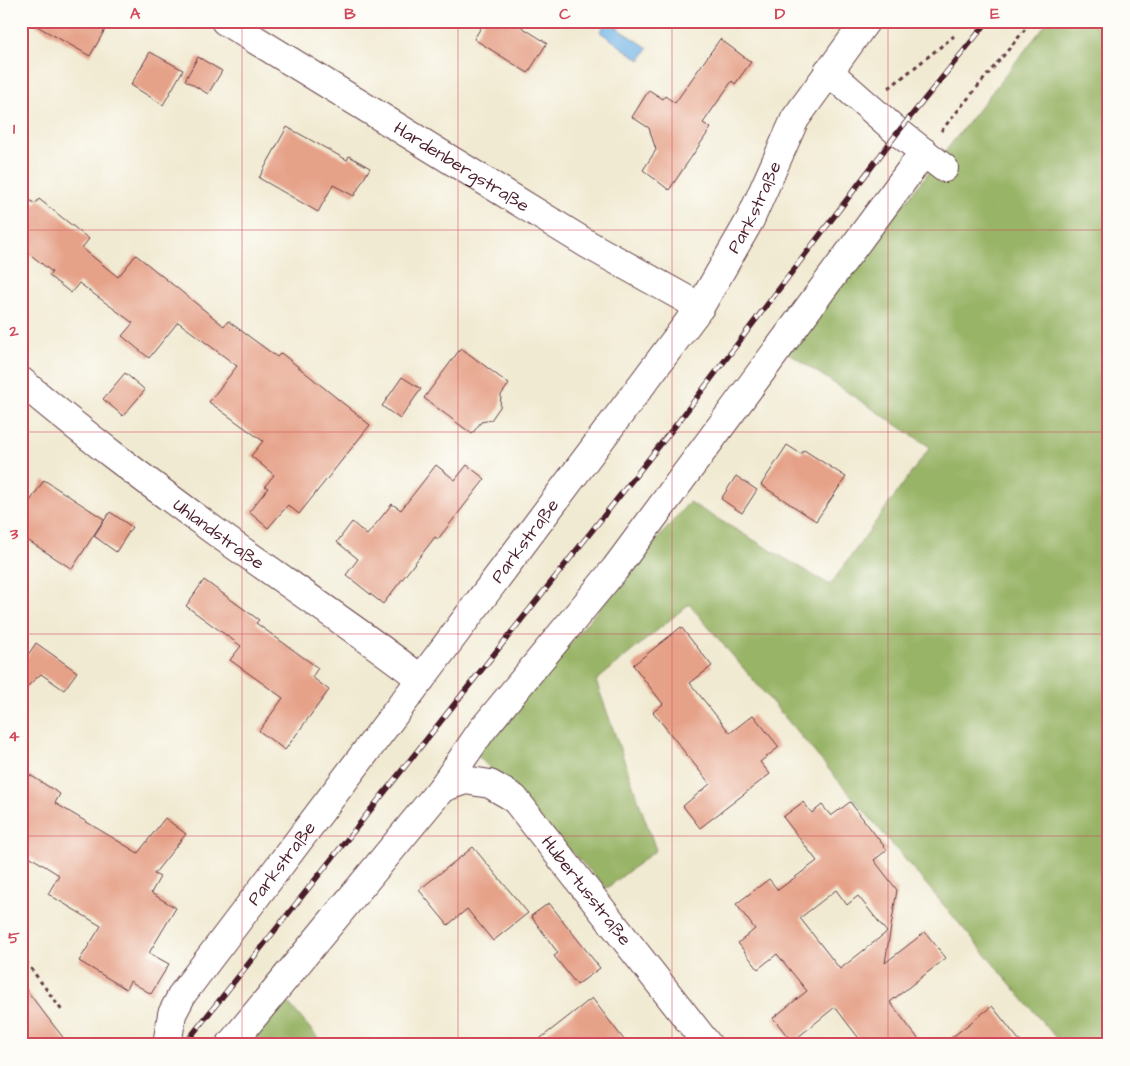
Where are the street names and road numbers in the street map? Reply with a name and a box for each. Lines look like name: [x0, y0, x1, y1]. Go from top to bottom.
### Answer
street label: Hardenbergstraße: [389, 115, 535, 218]
street label: Parkstraße: [721, 157, 787, 258]
street label: Uhlandstraße: [168, 492, 270, 575]
street label: Parkstraße: [485, 493, 565, 588]
street label: Parkstraße: [241, 816, 322, 910]
street label: Hubertusstraße: [536, 830, 638, 951]

